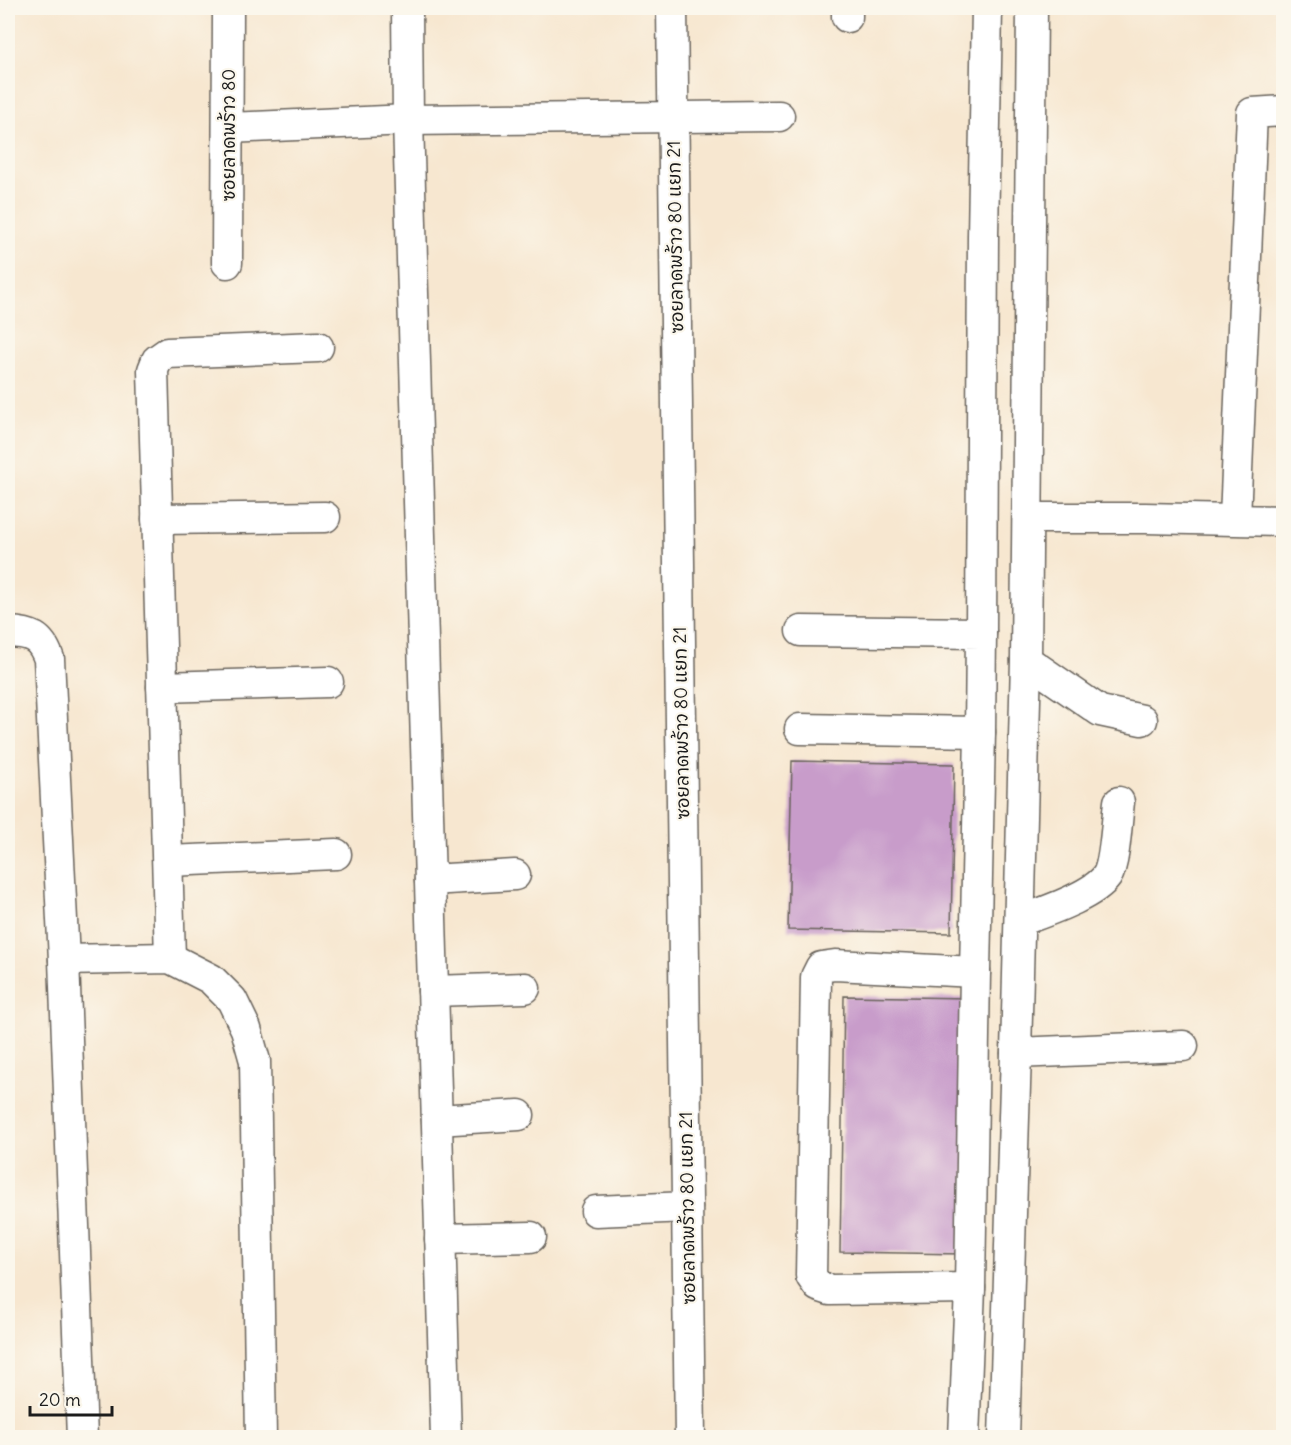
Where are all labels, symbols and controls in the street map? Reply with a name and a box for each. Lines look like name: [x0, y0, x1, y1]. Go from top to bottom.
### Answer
street label: ซอยลาดพร้าว 80: [217, 69, 240, 201]
street label: ซอยลาดพร้าว 80 แยก 21: [662, 140, 688, 334]
street label: ซอยลาดพร้าว 80 แยก 21: [668, 626, 694, 820]
street label: ซอยลาดพร้าว 80 แยก 21: [674, 1111, 700, 1305]
scale bar: [30, 1379, 112, 1417]
text: 20 m: [39, 1388, 81, 1411]

